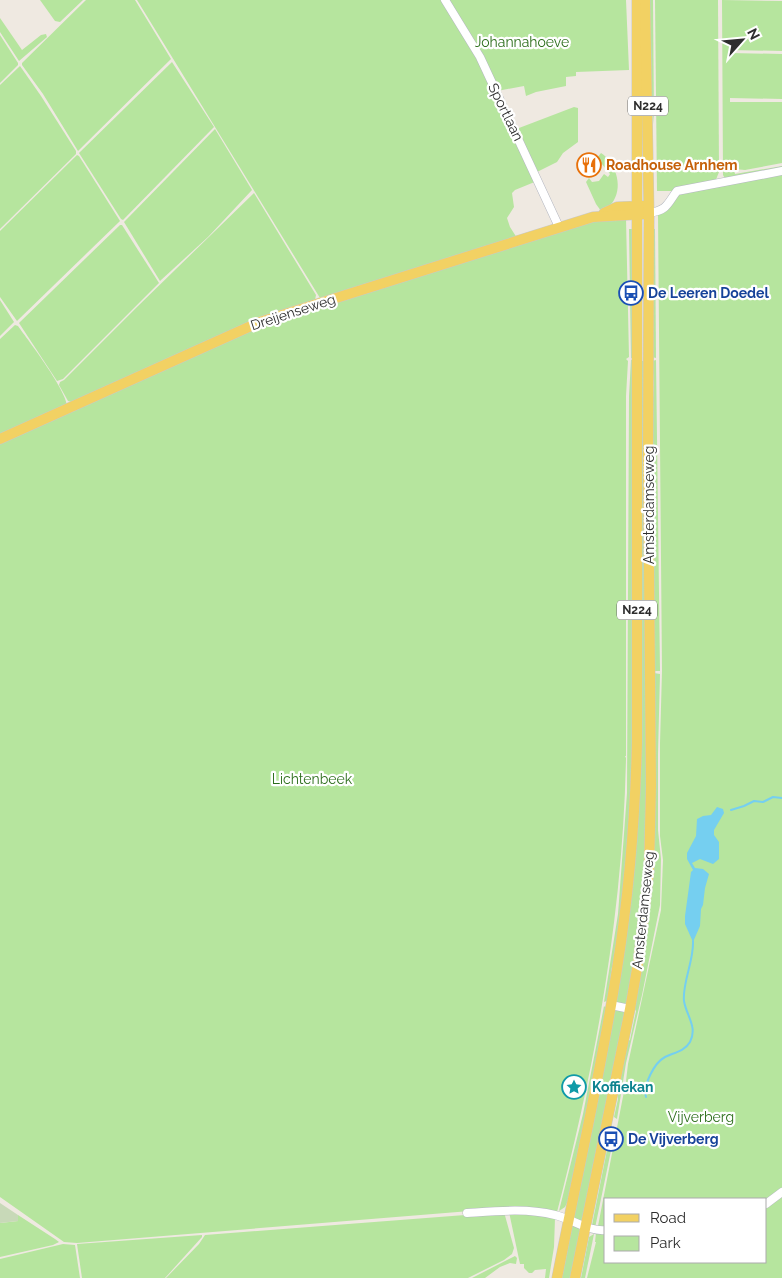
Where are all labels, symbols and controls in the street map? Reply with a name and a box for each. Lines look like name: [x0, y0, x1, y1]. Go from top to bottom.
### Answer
north arrow: [717, 15, 767, 65]
text: N: [744, 26, 763, 42]
park label: Johannahoeve: [475, 34, 569, 50]
street label: Sportlaan: [485, 80, 527, 144]
road number: N224: [628, 96, 668, 115]
restaurant icon: Roadhouse Arnhem: [576, 152, 602, 178]
place label: Roadhouse Arnhem: [606, 157, 738, 173]
bus stop icon: De Leeren Doedel: [618, 280, 644, 306]
place label: De Leeren Doedel: [648, 285, 770, 301]
street label: Dreijenseweg: [249, 291, 337, 333]
street label: Amsterdamseweg: [641, 446, 657, 564]
road number: N224: [617, 600, 657, 620]
park label: Lichtenbeek: [272, 771, 353, 787]
street label: Amsterdamseweg: [629, 850, 657, 970]
place icon: Koffiekan: [561, 1074, 587, 1100]
place label: Koffiekan: [592, 1079, 654, 1095]
park label: Vijverberg: [668, 1109, 734, 1125]
bus stop icon: De Vijverberg: [598, 1126, 624, 1152]
place label: De Vijverberg: [628, 1131, 719, 1147]
legend: [604, 1198, 767, 1263]
text: Road: [650, 1209, 686, 1227]
text: Park: [650, 1234, 681, 1252]

